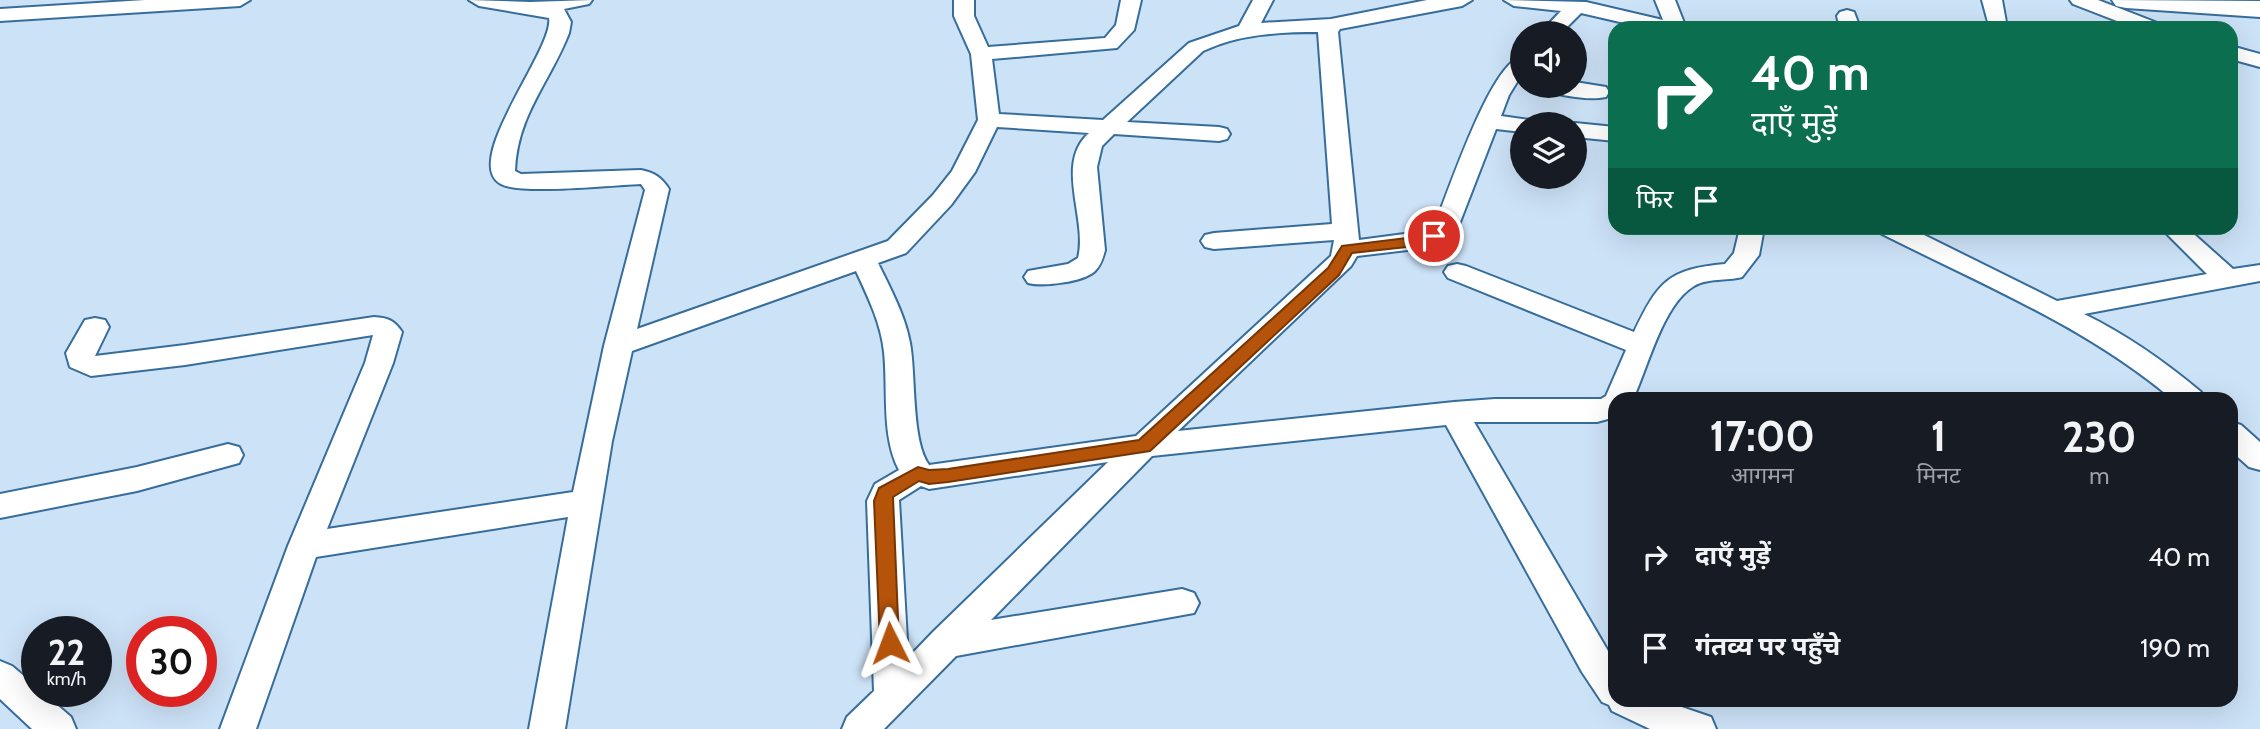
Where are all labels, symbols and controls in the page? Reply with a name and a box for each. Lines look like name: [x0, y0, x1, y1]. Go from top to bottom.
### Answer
map controls: [1510, 21, 1587, 189]
button: sound: [1510, 21, 1587, 98]
text: 40 m: [1751, 43, 1870, 102]
icon: right: [1636, 49, 1727, 140]
text: दाएँ मुड़ें: [1751, 103, 1837, 142]
button: layers: [1510, 112, 1587, 189]
icon: arrive: [1687, 182, 1725, 220]
text: फिर: [1636, 183, 1673, 215]
pin: [1404, 206, 1464, 266]
icon: arrive: [1415, 217, 1453, 255]
text: 17:00: [1709, 410, 1815, 462]
text: 1: [1931, 410, 1946, 462]
text: 230: [2062, 411, 2137, 463]
text: आगमन: [1731, 461, 1794, 489]
text: मिनट: [1916, 461, 1961, 489]
text: m: [2089, 462, 2109, 490]
icon: right: [1636, 538, 1674, 576]
text: दाएँ मुड़ें: [1695, 539, 1771, 571]
text: 40 m: [2148, 541, 2210, 573]
position arrow: [853, 606, 927, 680]
speed limit sign: 30: [126, 616, 217, 707]
icon: arrive: [1636, 629, 1674, 667]
text: गंतव्य पर पहुँचे: [1695, 630, 1840, 662]
text: 22: [48, 631, 85, 674]
text: 190 m: [2140, 632, 2210, 664]
text: km/h: [47, 668, 86, 690]

